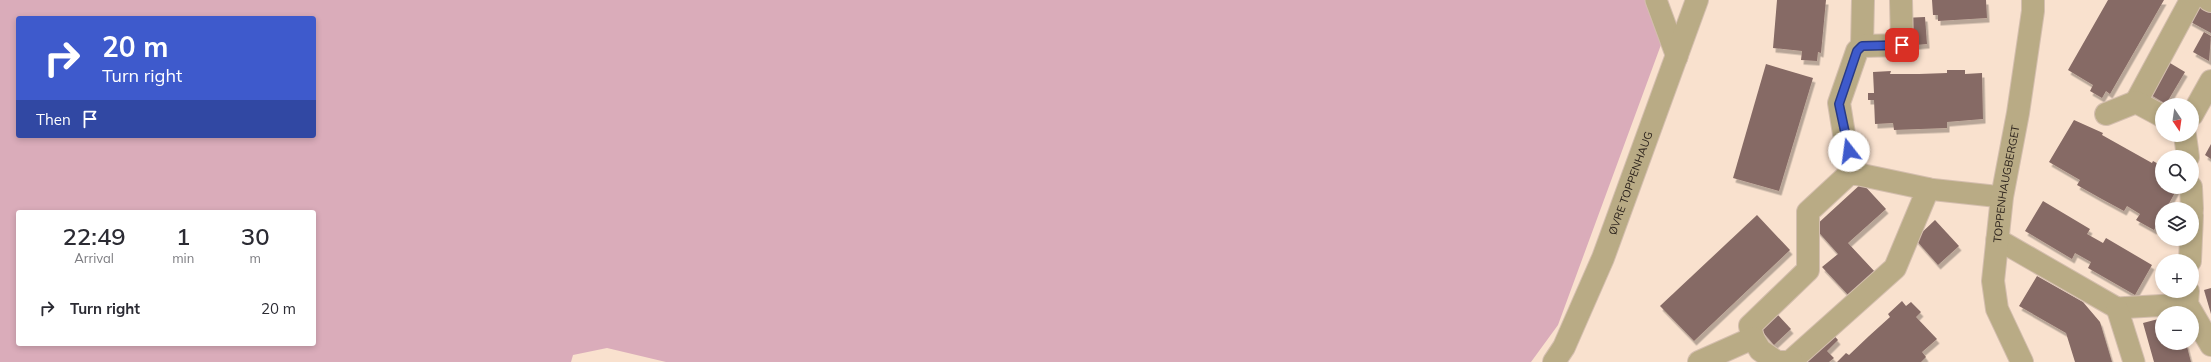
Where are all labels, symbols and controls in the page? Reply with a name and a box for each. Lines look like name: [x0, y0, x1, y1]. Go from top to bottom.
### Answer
pin: [1885, 28, 1919, 62]
text: 20 m: [102, 29, 168, 64]
icon: right: [36, 32, 88, 84]
icon: arrive: [1891, 34, 1913, 56]
text: Turn right: [102, 64, 182, 87]
north arrow: [2155, 98, 2199, 142]
map controls: [2155, 98, 2199, 350]
icon: arrive: [79, 108, 101, 130]
text: Then: [36, 110, 71, 129]
street label: TOPPENHAUGBERGET: [1990, 124, 2023, 243]
street label: ØVRE TOPPENHAUG: [1605, 129, 1656, 237]
position arrow: [1828, 130, 1870, 172]
button: search: [2155, 150, 2199, 194]
button: layers: [2155, 202, 2199, 246]
text: 22:49: [62, 221, 126, 251]
text: 1: [176, 221, 190, 251]
text: 30: [241, 221, 270, 251]
text: Arrival: [74, 250, 114, 266]
text: min: [172, 250, 194, 266]
text: m: [249, 250, 261, 266]
button: +: [2155, 254, 2199, 298]
icon: right: [36, 297, 58, 319]
text: Turn right: [70, 299, 140, 318]
text: 20 m: [261, 299, 296, 318]
button: −: [2155, 306, 2199, 350]

